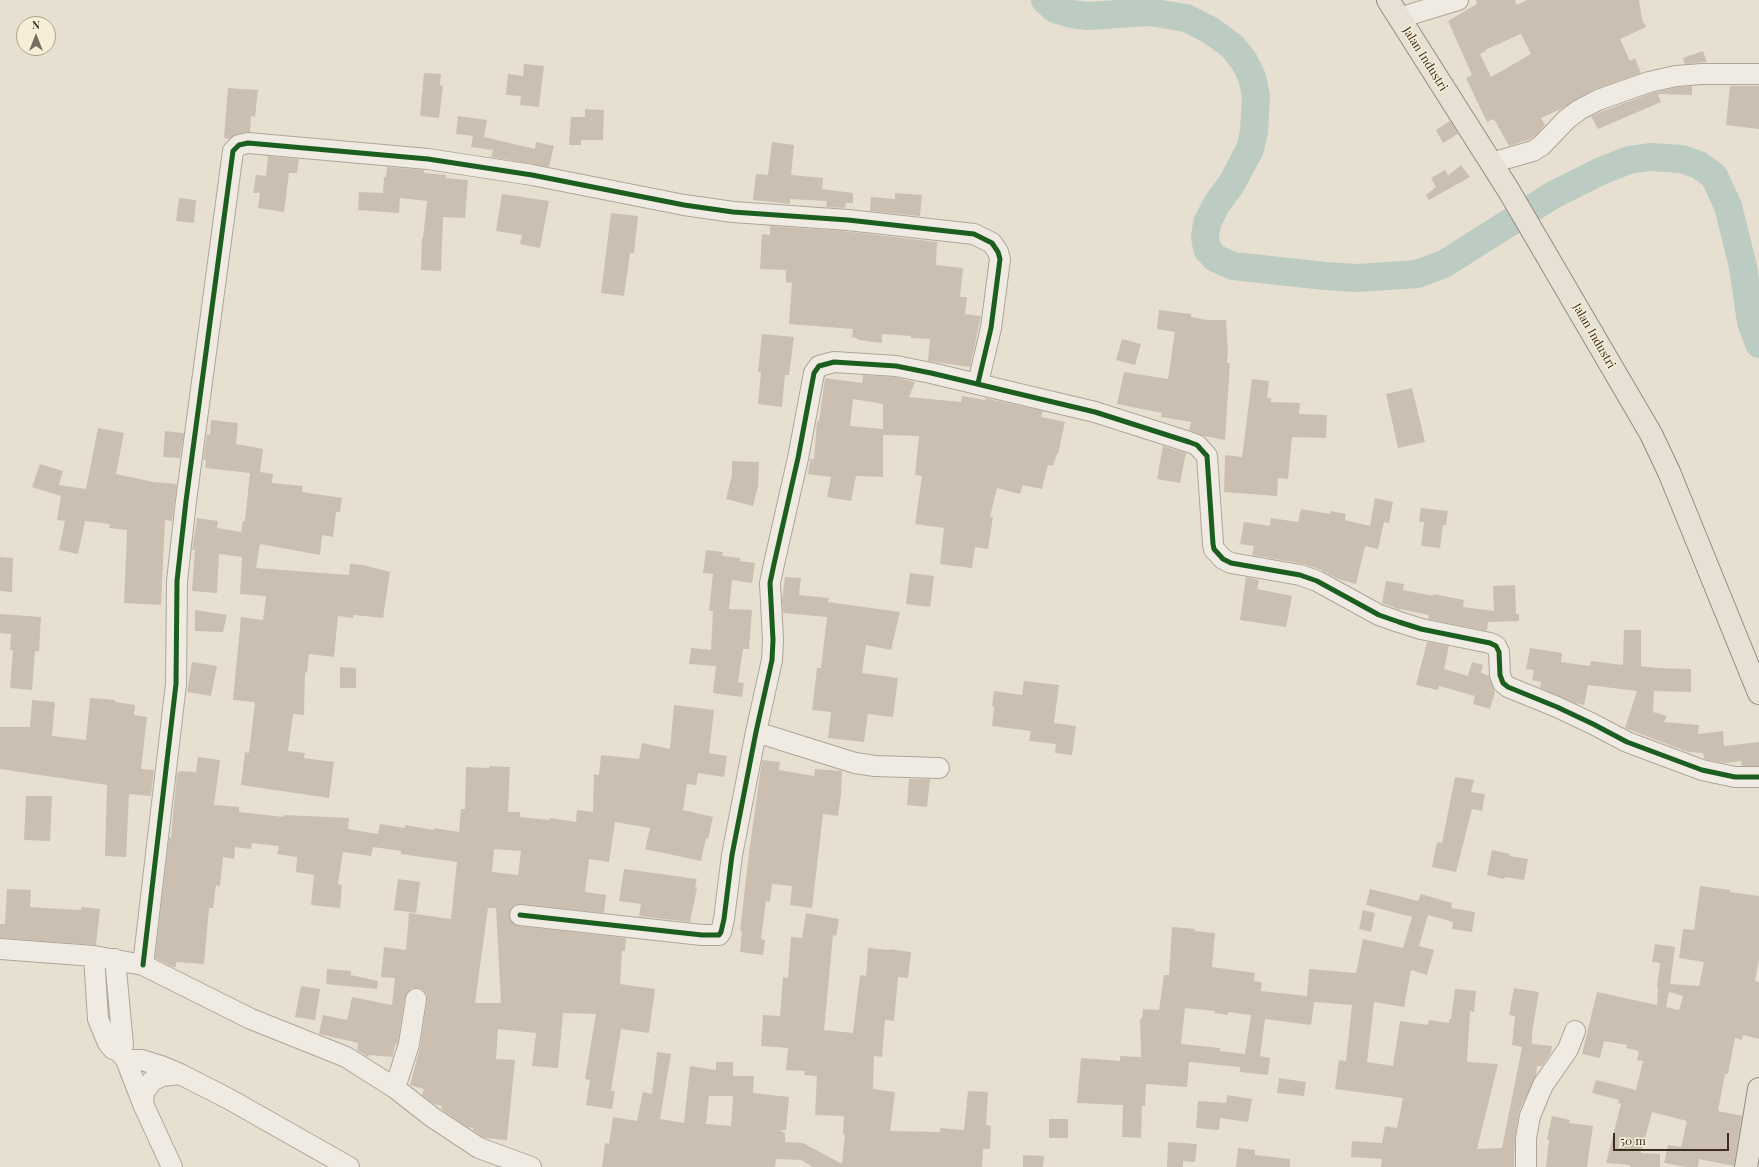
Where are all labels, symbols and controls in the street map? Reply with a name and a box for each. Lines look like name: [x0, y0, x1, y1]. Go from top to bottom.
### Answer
north arrow: [16, 16, 56, 56]
text: N: [32, 17, 40, 32]
street label: Jalan Industri: [1400, 24, 1450, 94]
street label: Jalan Industri: [1570, 301, 1618, 371]
scale bar: [1615, 1125, 1731, 1151]
text: 50 m: [1620, 1132, 1646, 1148]

